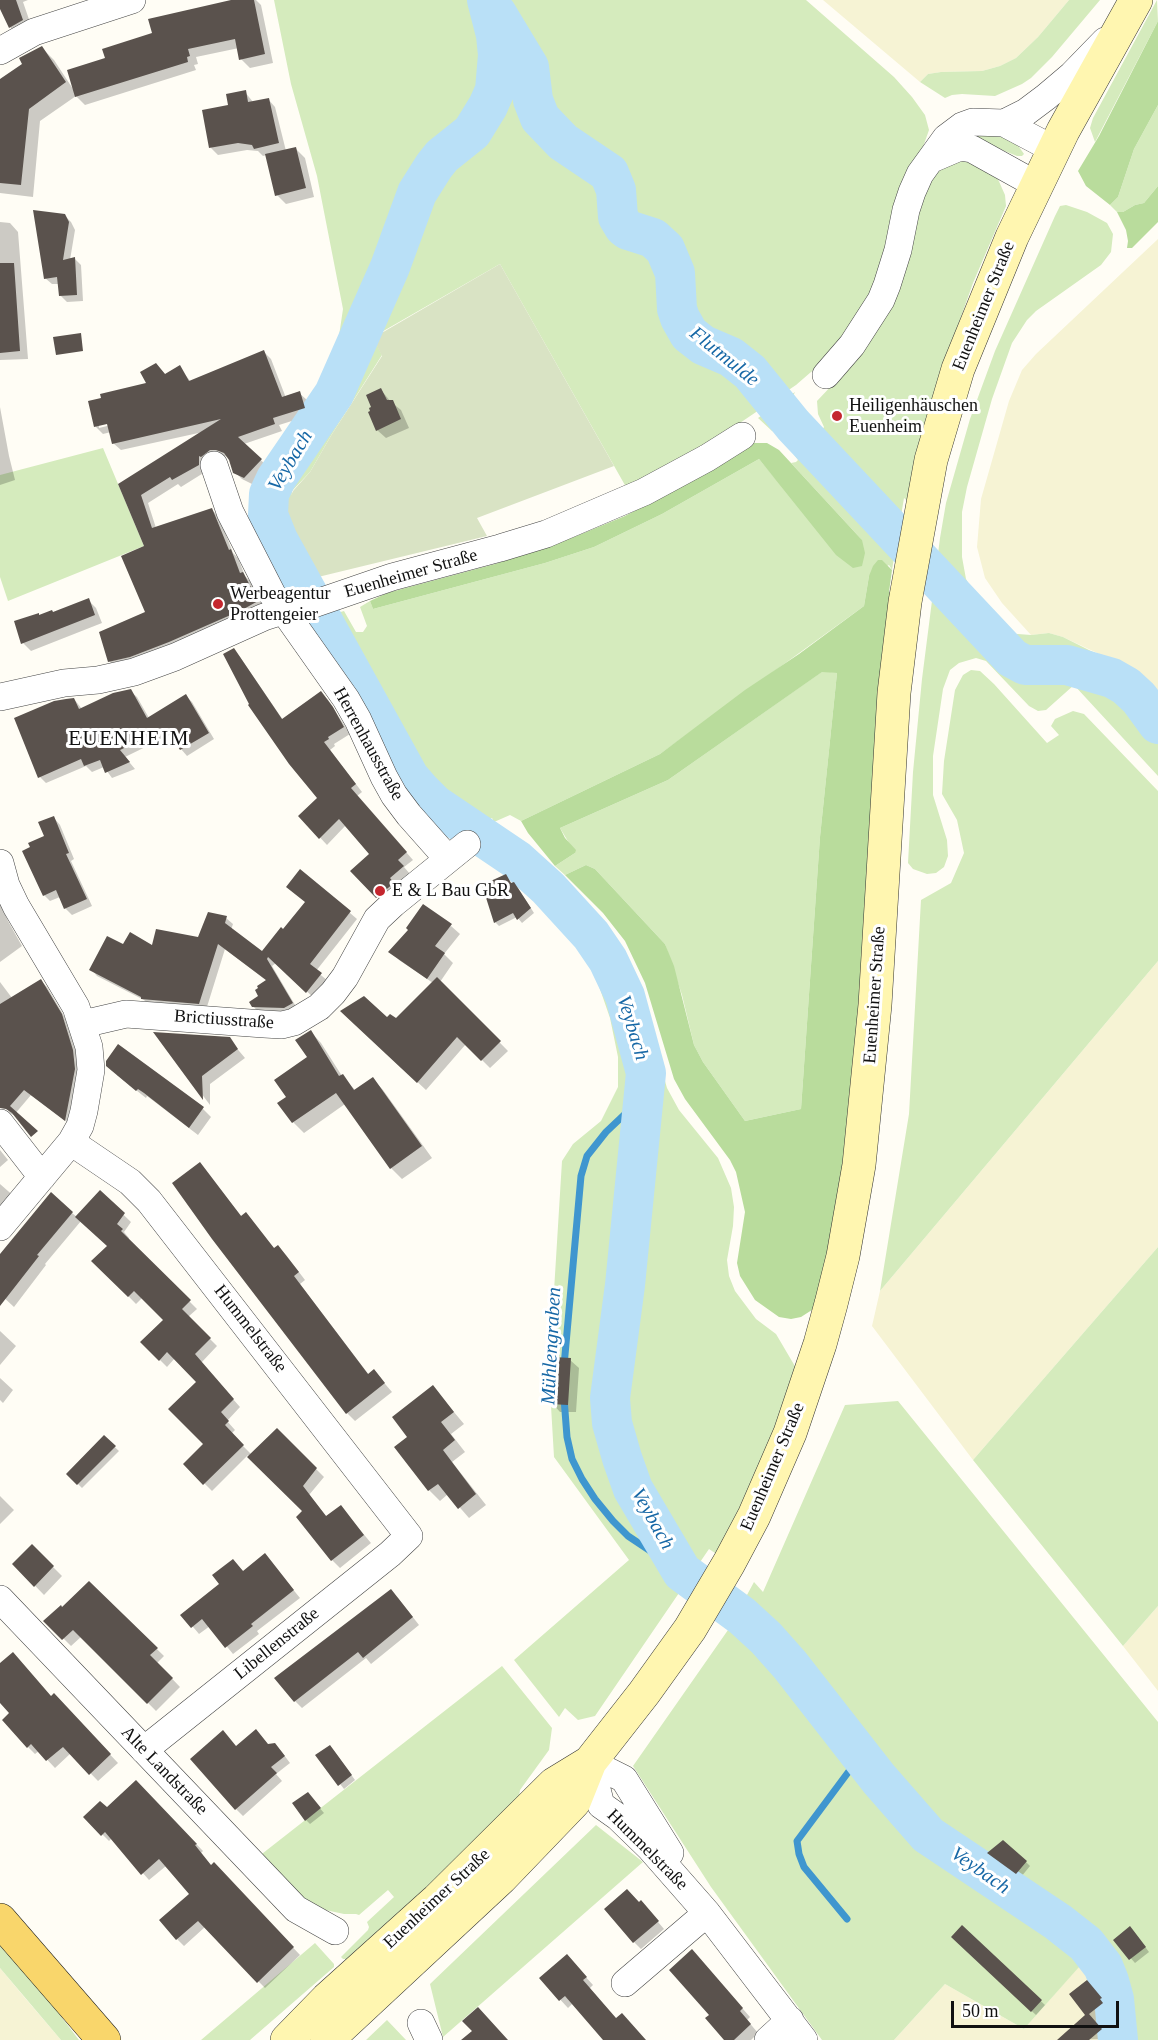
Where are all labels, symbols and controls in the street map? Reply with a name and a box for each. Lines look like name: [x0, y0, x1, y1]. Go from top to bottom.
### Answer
street label: Euenheimer Straße: [948, 238, 1020, 374]
water label: Flutmulde: [685, 322, 763, 392]
place label: Heiligenhäuschen Euenheim: [849, 395, 978, 438]
marker: Heiligenhäuschen Euenheim: [830, 409, 844, 423]
water label: Veybach: [264, 426, 318, 496]
street label: Euenheimer Straße: [342, 545, 480, 603]
place label: Werbeagentur Prottengeier: [230, 583, 330, 626]
marker: Werbeagentur Prottengeier: [211, 597, 225, 611]
street label: Herrenhausstraße: [328, 684, 408, 804]
district label: EUENHEIM: [68, 726, 190, 752]
place label: E & L Bau GbR: [392, 880, 509, 902]
marker: E & L Bau GbR: [373, 884, 387, 898]
street label: Euenheimer Straße: [859, 926, 891, 1064]
water label: Veybach: [611, 993, 653, 1063]
street label: Brictiusstraße: [173, 1006, 275, 1034]
street label: Hummelstraße: [209, 1281, 291, 1377]
water label: Mühlengraben: [537, 1287, 567, 1405]
street label: Euenheimer Straße: [736, 1400, 810, 1534]
water label: Veybach: [625, 1484, 679, 1554]
street label: Libellenstraße: [230, 1603, 324, 1685]
street label: Alte Landstraße: [116, 1722, 212, 1820]
street label: Hummelstraße: [602, 1805, 692, 1895]
water label: Veybach: [946, 1842, 1014, 1900]
street label: Euenheimer Straße: [379, 1844, 495, 1954]
scale bar: [954, 1989, 1122, 2027]
text: 50 m: [962, 2001, 999, 2021]

